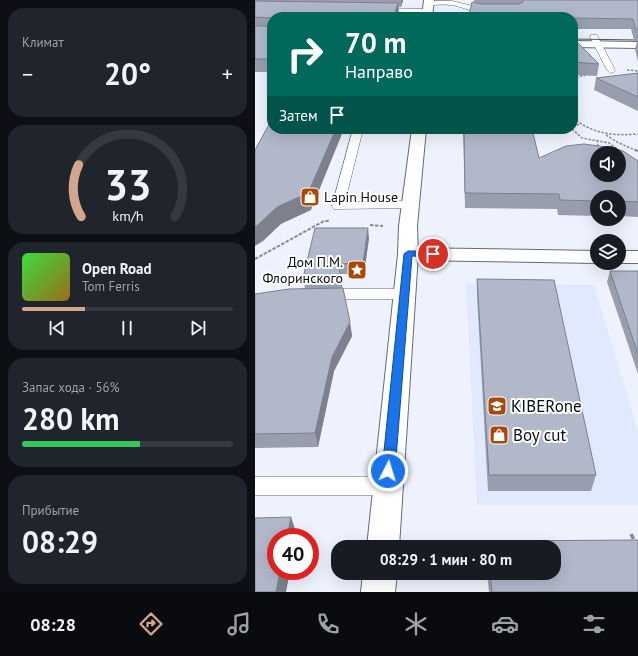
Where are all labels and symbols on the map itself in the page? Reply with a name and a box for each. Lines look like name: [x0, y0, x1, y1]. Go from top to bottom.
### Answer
shop icon: Lapin House: [299, 186, 321, 208]
place label: Lapin House: [324, 188, 398, 206]
pin: [416, 237, 450, 271]
place label: Дом П.М. Флоринского: [262, 253, 343, 287]
place icon: Дом П.М. Флоринского: [346, 259, 368, 281]
school or university icon: KIBERone: [486, 395, 508, 417]
place label: KIBERone: [511, 395, 582, 417]
shop icon: Boy cut: [488, 424, 510, 446]
place label: Boy cut: [513, 424, 567, 446]
position arrow: [367, 450, 409, 492]
speed limit sign: 40: [267, 528, 319, 580]

